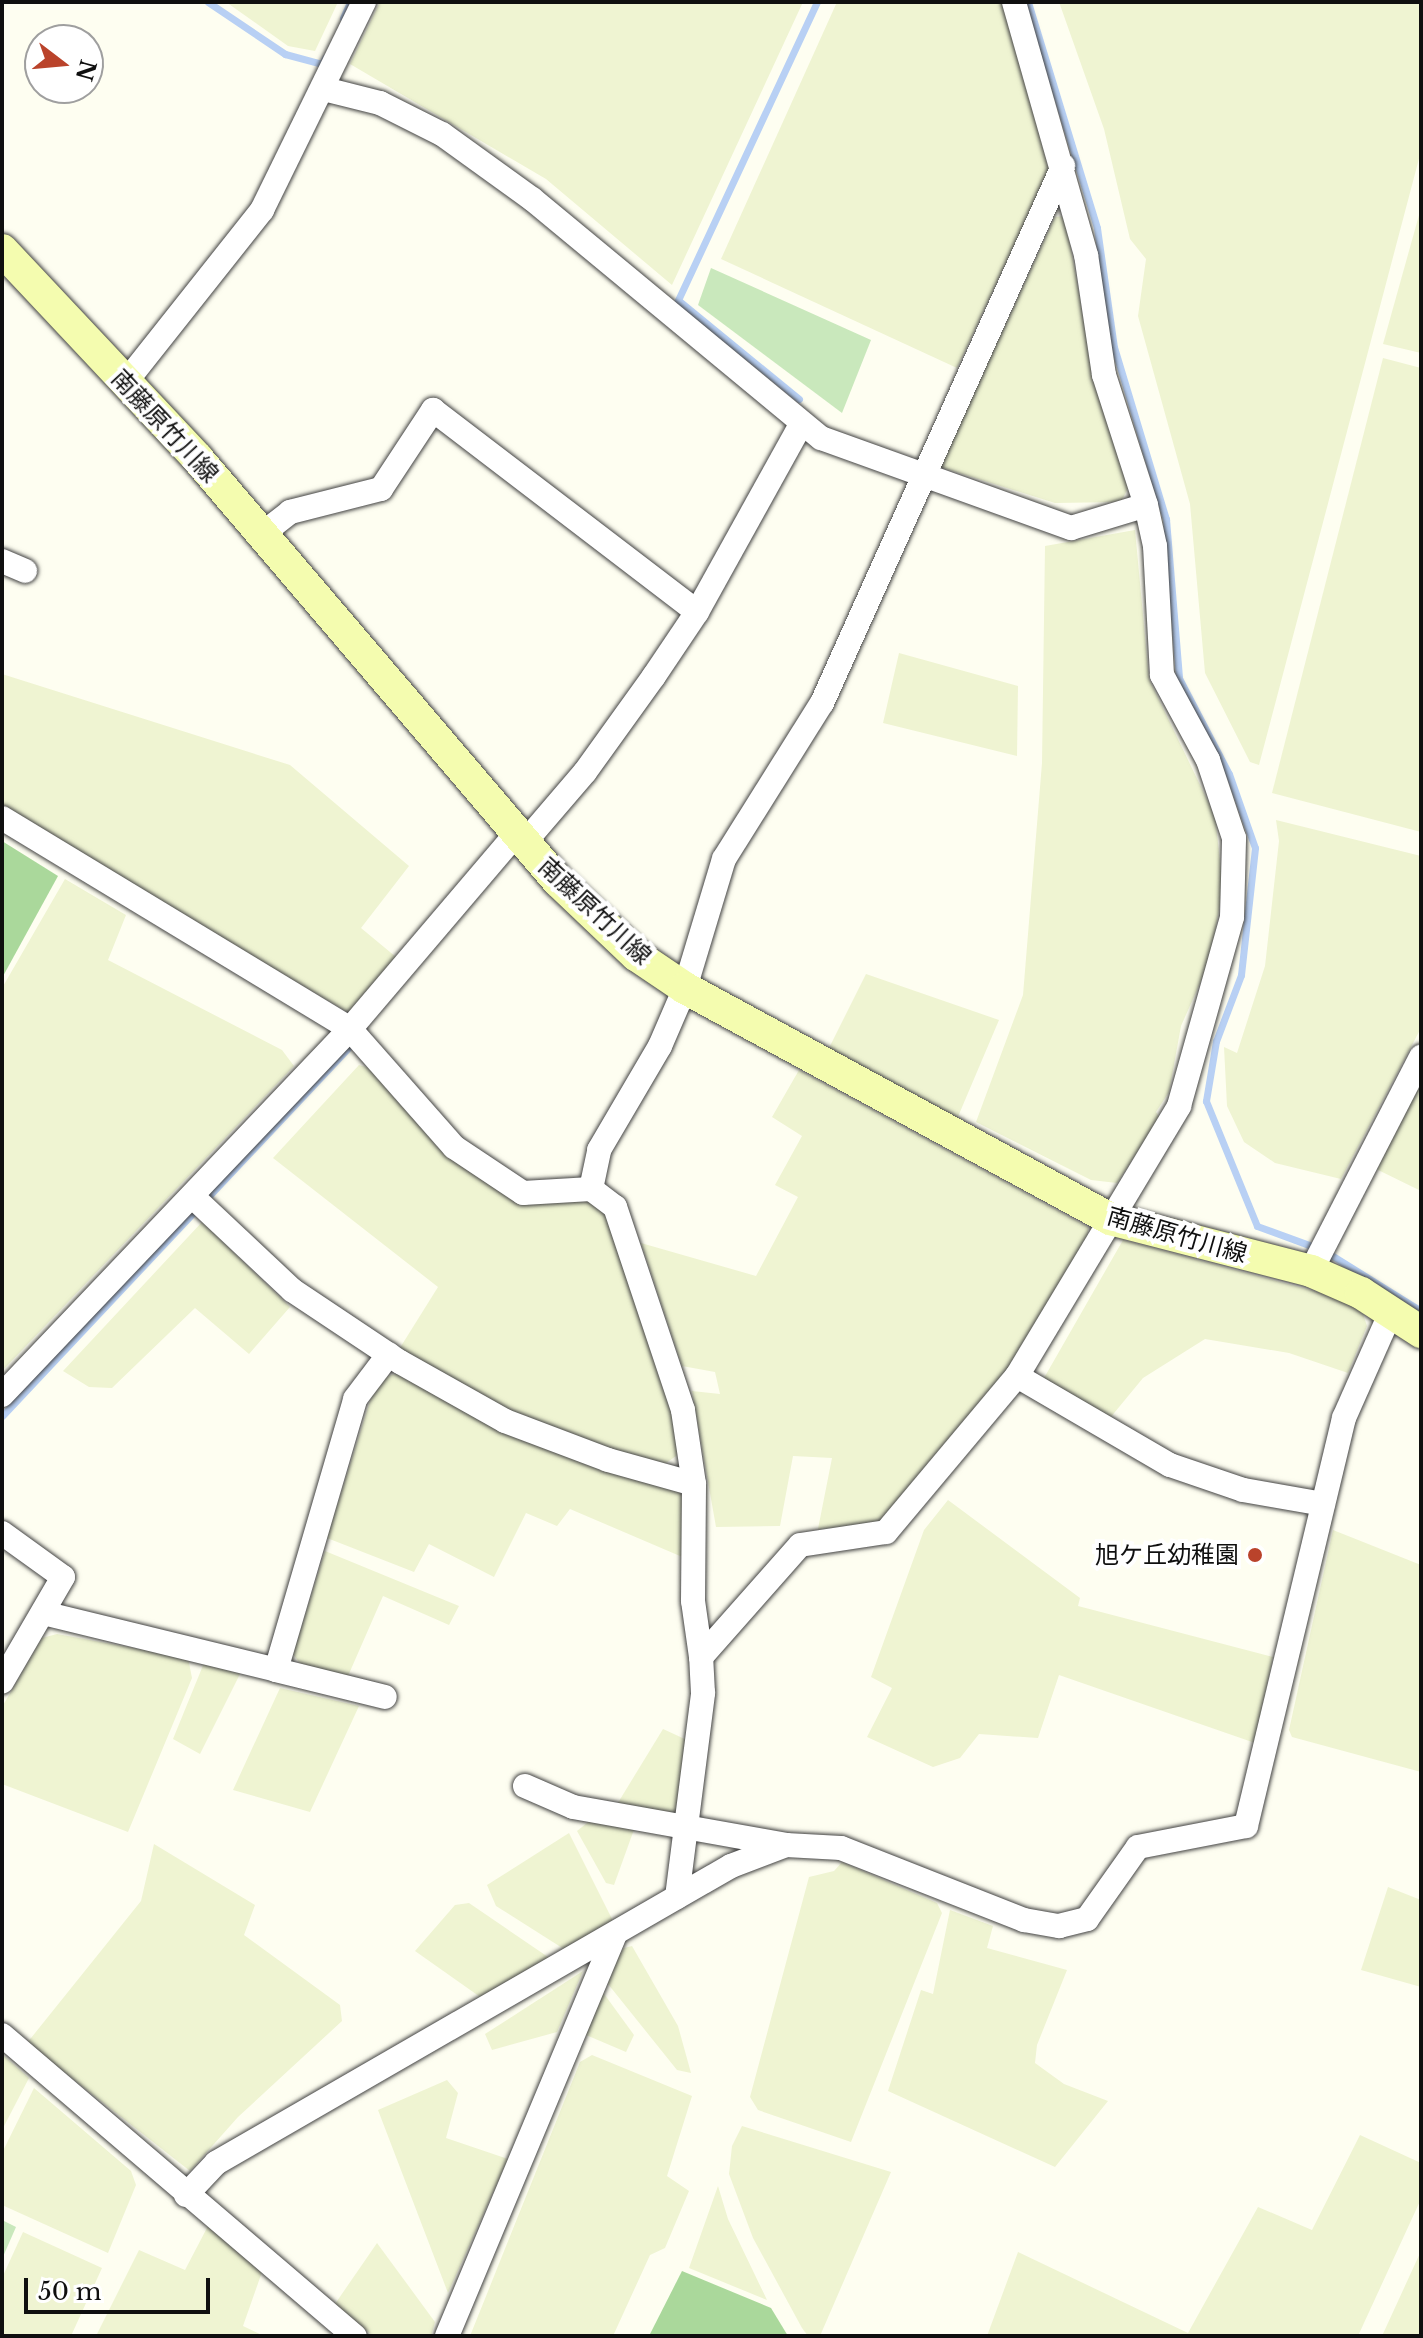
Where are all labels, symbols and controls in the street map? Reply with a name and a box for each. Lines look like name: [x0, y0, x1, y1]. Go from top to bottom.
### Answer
north arrow: [24, 24, 104, 104]
text: N: [70, 57, 101, 84]
street label: 南藤原竹川線: [105, 364, 225, 488]
street label: 南藤原竹川線: [533, 851, 657, 971]
street label: 南藤原竹川線: [1104, 1201, 1250, 1269]
place label: 旭ケ丘幼稚園: [1095, 1541, 1239, 1569]
marker: 旭ケ丘幼稚園: [1246, 1546, 1264, 1564]
scale bar: [28, 2262, 214, 2312]
text: 50 m: [38, 2277, 101, 2306]

